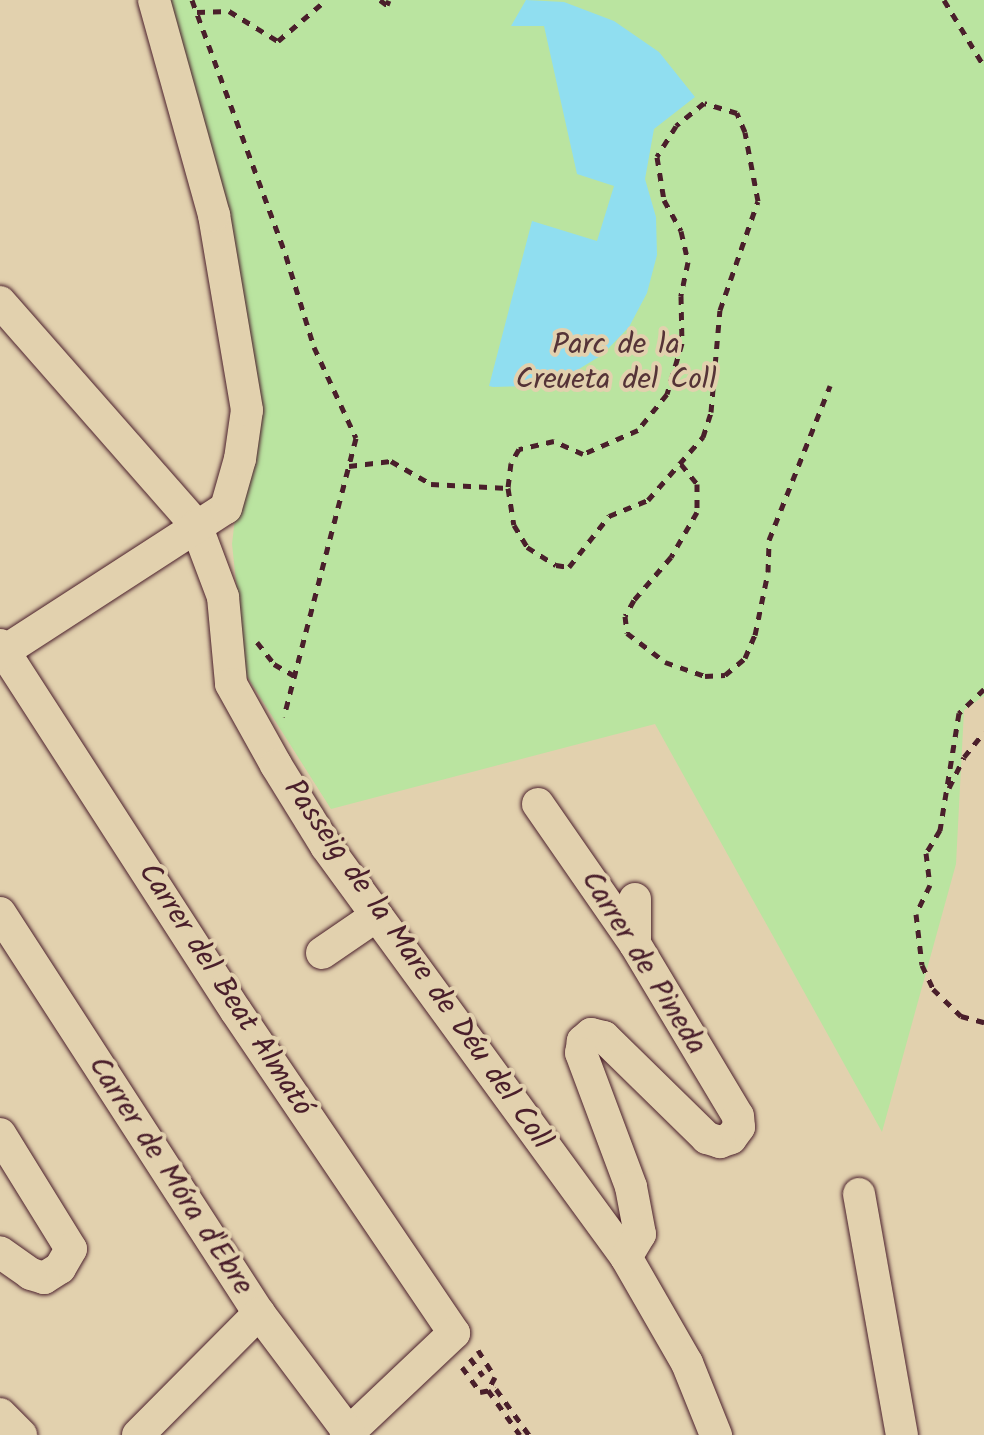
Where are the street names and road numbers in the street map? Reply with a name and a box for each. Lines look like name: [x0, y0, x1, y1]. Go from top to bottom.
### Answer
street label: Passeig de la Mare de Déu del Coll: [275, 773, 559, 1157]
street label: Carrer del Beat Almató: [130, 857, 320, 1123]
street label: Carrer de Pineda: [572, 864, 714, 1062]
street label: Carrer de Móra d'Ebre: [79, 1050, 261, 1302]

